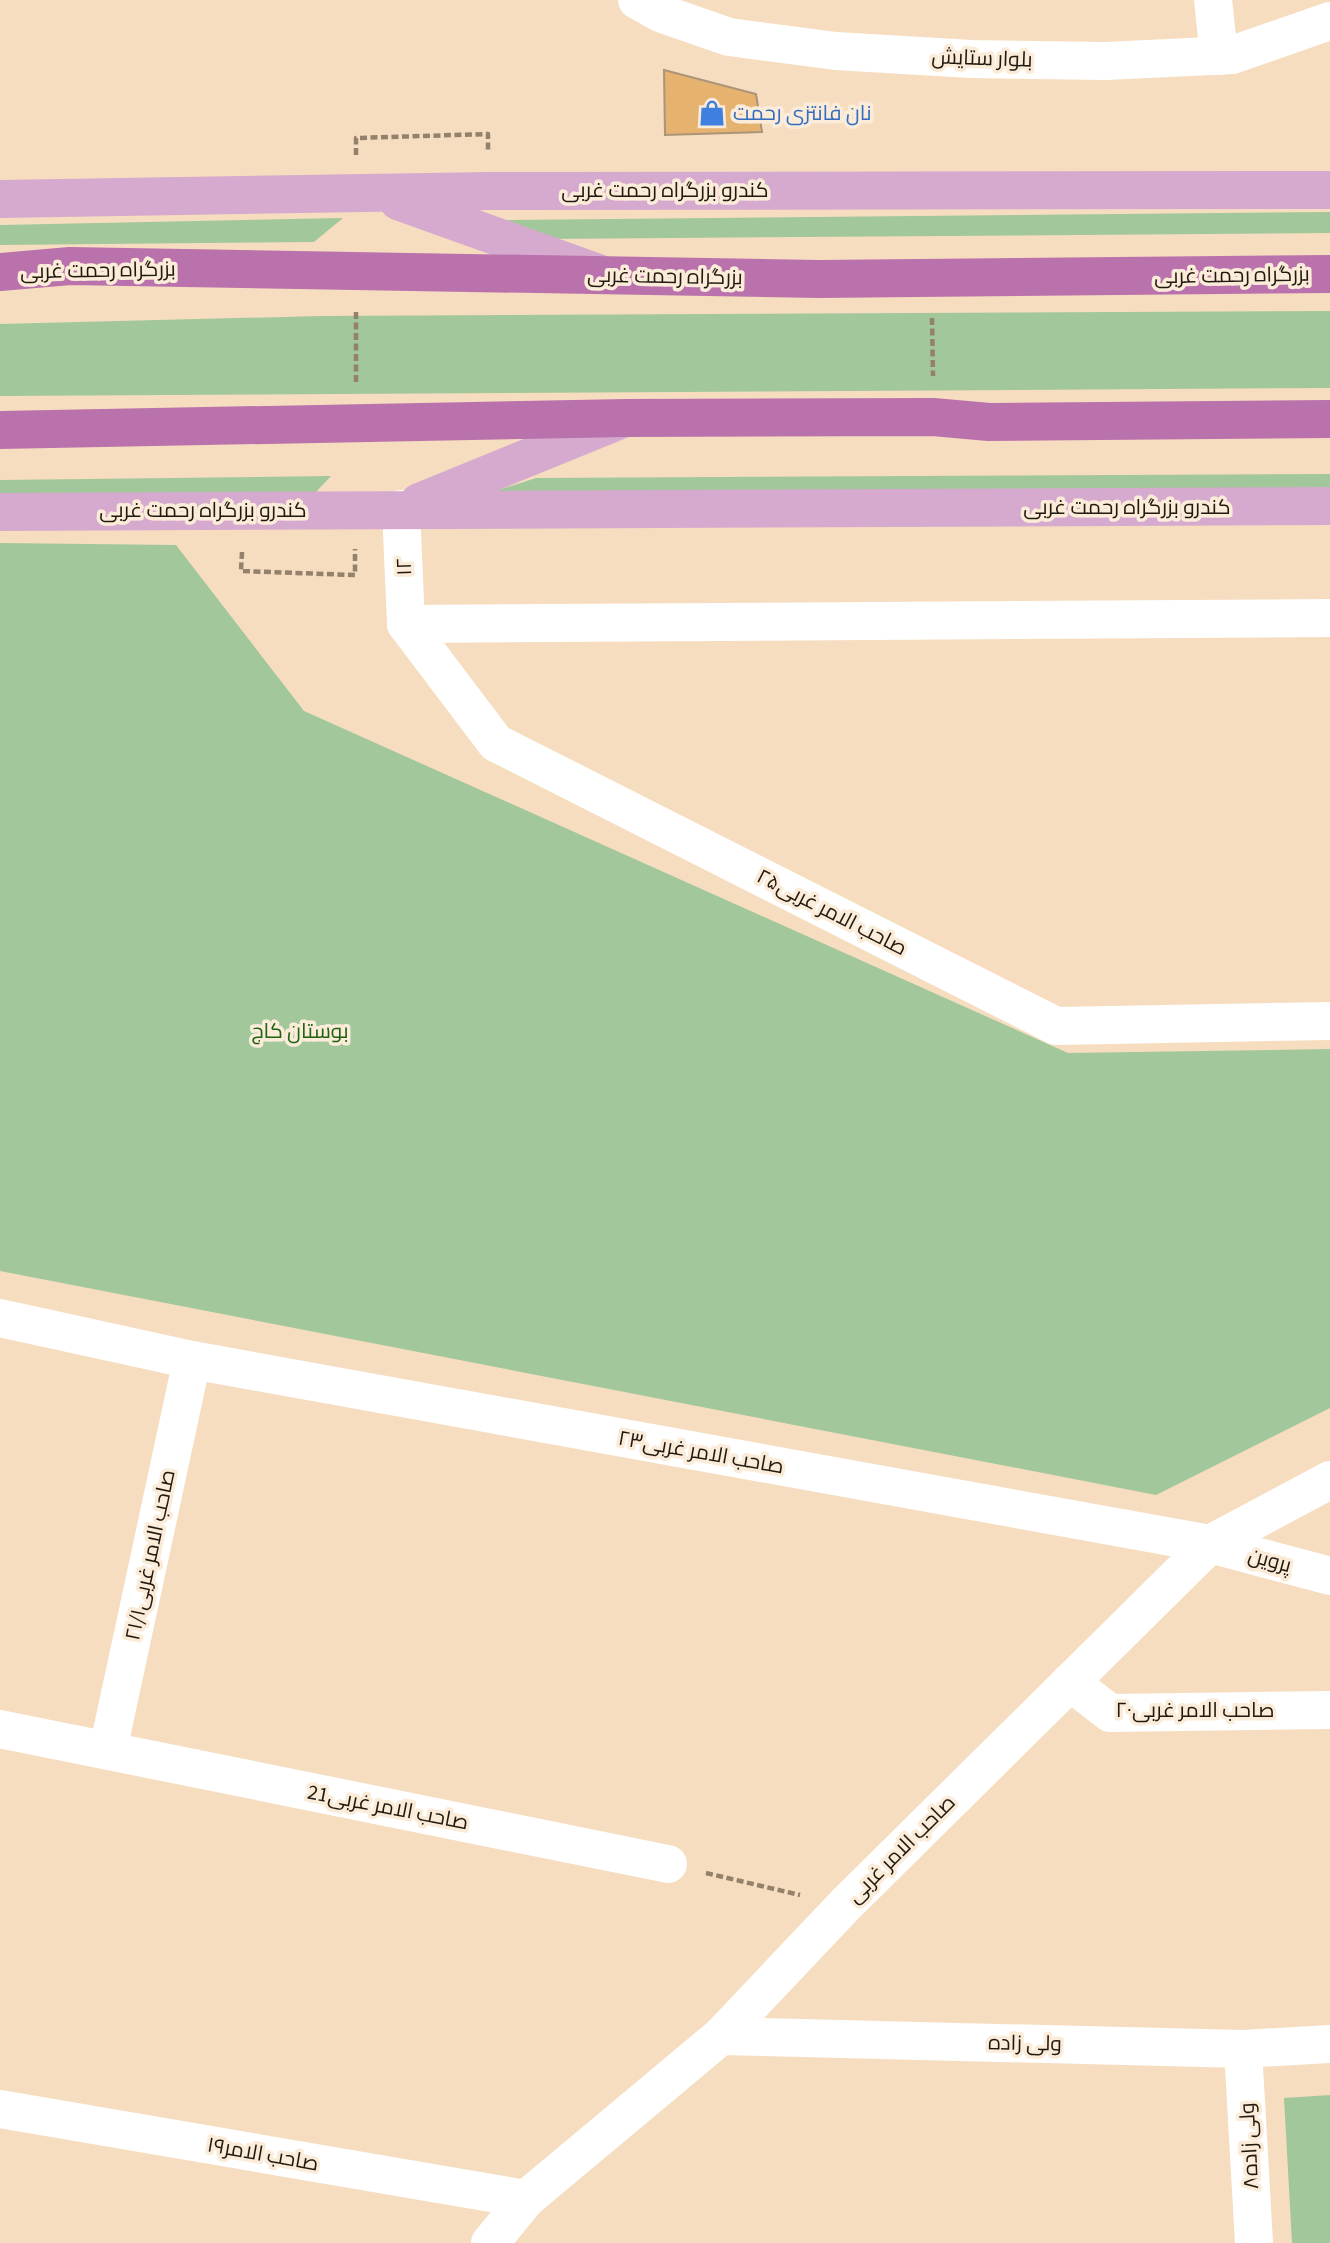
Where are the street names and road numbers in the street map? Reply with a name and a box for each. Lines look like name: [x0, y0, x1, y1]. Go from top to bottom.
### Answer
street label: بلوار ستایش: [931, 41, 1033, 75]
street label: کندرو بزرگراه رحمت غربی: [561, 175, 769, 205]
street label: بزرگراه رحمت غربی: [20, 254, 176, 286]
street label: بزرگراه رحمت غربی: [1154, 259, 1310, 291]
street label: بزرگراه رحمت غربی: [587, 260, 743, 292]
street label: کندرو بزرگراه رحمت غربی: [1023, 492, 1231, 522]
street label: کندرو بزرگراه رحمت غربی: [99, 495, 307, 525]
street label: ۱۲: [389, 558, 419, 576]
street label: صاحب الامر غربی۲۵: [752, 861, 912, 963]
street label: صاحب الامر غربی۲۳: [616, 1423, 786, 1481]
street label: صاحب الامر غربی۲۱/۱: [117, 1467, 183, 1643]
street label: پروین: [1245, 1540, 1295, 1580]
street label: صاحب الامر غربی۲۰: [1116, 1695, 1274, 1725]
street label: 21صاحب الامر غربی: [305, 1777, 471, 1837]
street label: صاحب الامر غربی: [840, 1788, 962, 1910]
street label: ولی زاده: [988, 2027, 1062, 2059]
street label: ولی زاده۸: [1232, 2102, 1266, 2190]
street label: صاحب الامر۱۹: [205, 2129, 321, 2179]

